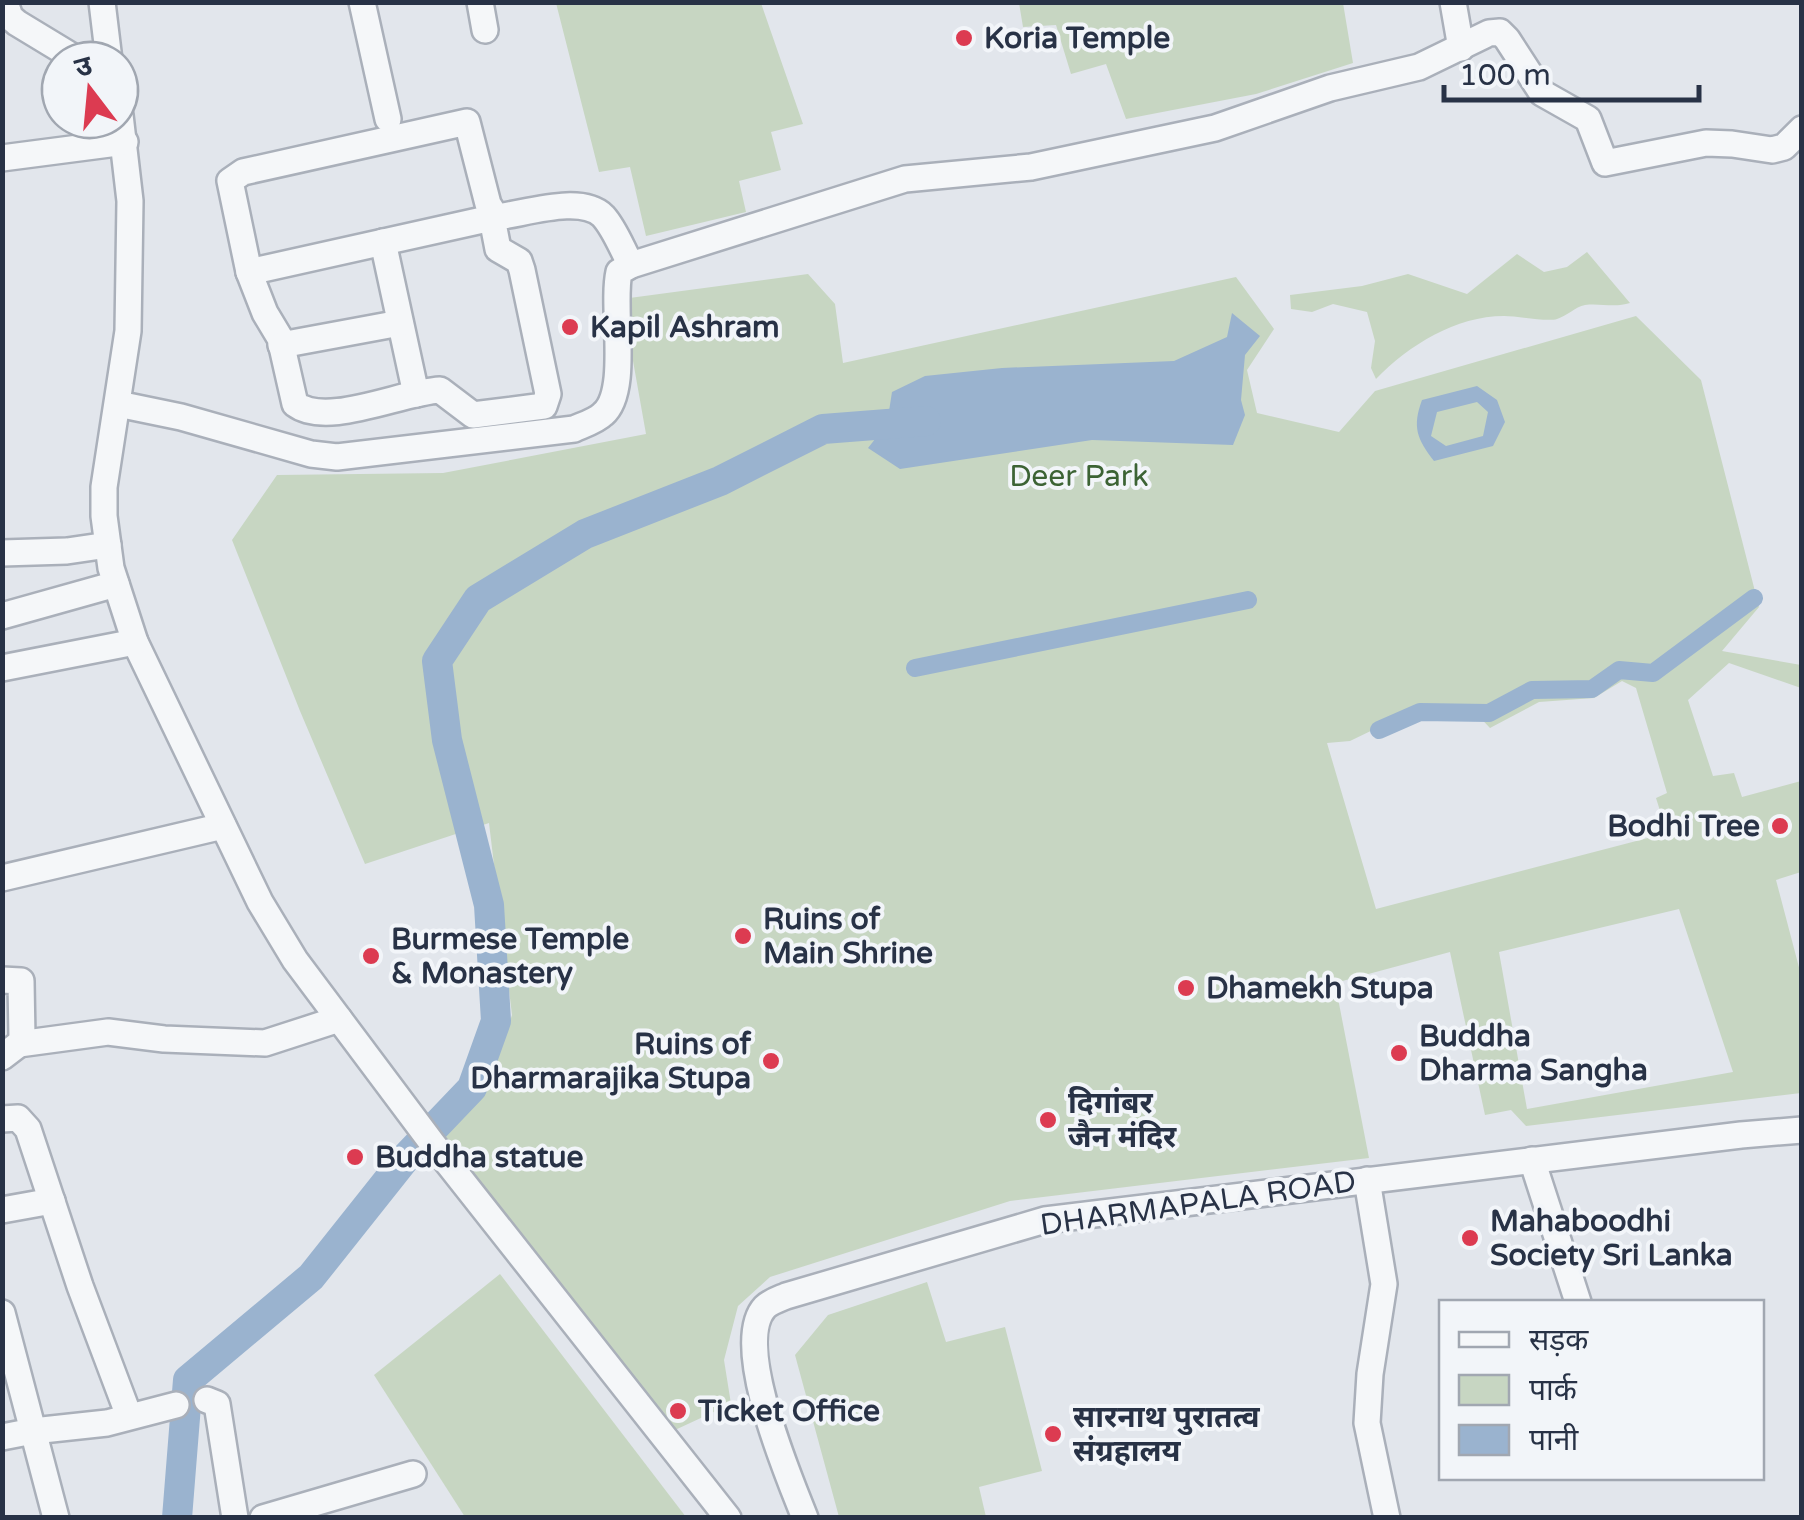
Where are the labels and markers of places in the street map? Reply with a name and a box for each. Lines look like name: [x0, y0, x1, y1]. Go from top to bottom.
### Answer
place label: Koria Temple: [984, 20, 1170, 57]
marker: Koria Temple: [953, 27, 975, 49]
place label: Kapil Ashram: [590, 309, 780, 346]
marker: Kapil Ashram: [559, 316, 581, 338]
place label: Bodhi Tree: [1607, 808, 1760, 845]
marker: Bodhi Tree: [1769, 815, 1791, 837]
place label: Ruins of Main Shrine: [763, 901, 933, 972]
place label: Burmese Temple & Monastery: [391, 921, 629, 992]
marker: Ruins of Main Shrine: [732, 925, 754, 947]
marker: Burmese Temple & Monastery: [360, 945, 382, 967]
place label: Dhamekh Stupa: [1206, 970, 1434, 1007]
marker: Dhamekh Stupa: [1175, 977, 1197, 999]
place label: Buddha Dharma Sangha: [1419, 1018, 1648, 1089]
place label: Ruins of Dharmarajika Stupa: [470, 1026, 752, 1097]
marker: Buddha Dharma Sangha: [1388, 1042, 1410, 1064]
marker: Ruins of Dharmarajika Stupa: [760, 1050, 782, 1072]
place label: दिगांबर जैन मंदिर: [1068, 1085, 1177, 1156]
marker: दिगांबर जैन मंदिर: [1037, 1109, 1059, 1131]
place label: Buddha statue: [375, 1139, 584, 1176]
marker: Buddha statue: [344, 1146, 366, 1168]
place label: Mahaboodhi Society Sri Lanka: [1490, 1203, 1733, 1274]
marker: Mahaboodhi Society Sri Lanka: [1459, 1227, 1481, 1249]
place label: Ticket Office: [697, 1393, 880, 1430]
place label: सारनाथ पुरातत्व संग्रहालय: [1073, 1399, 1260, 1470]
marker: Ticket Office: [667, 1400, 689, 1422]
marker: सारनाथ पुरातत्व संग्रहालय: [1042, 1423, 1064, 1445]

